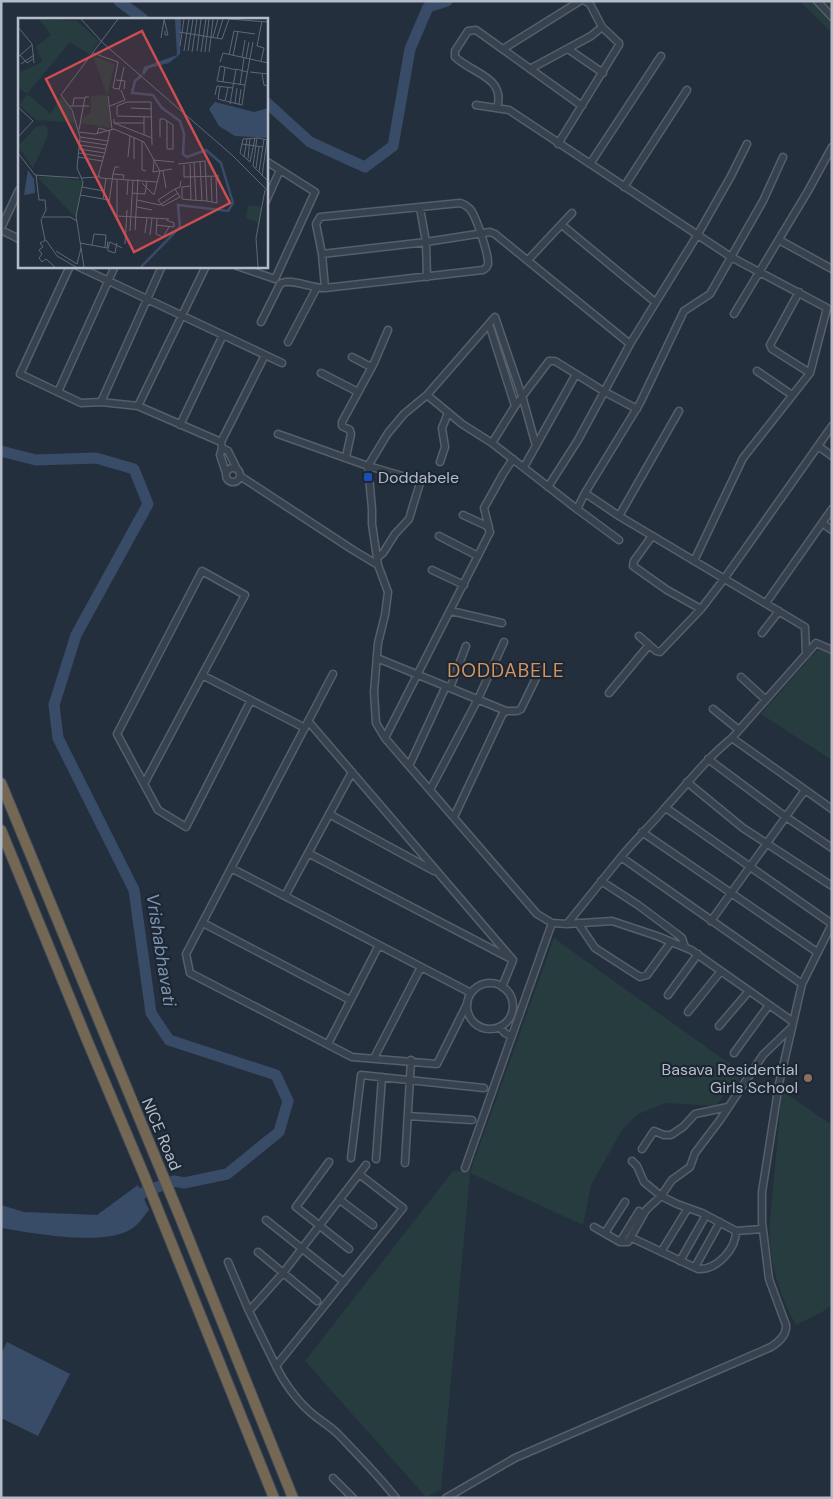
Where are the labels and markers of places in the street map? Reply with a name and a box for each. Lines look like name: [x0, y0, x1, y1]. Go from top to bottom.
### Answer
place label: Doddabele: [378, 467, 459, 488]
marker: Doddabele: [362, 471, 374, 483]
place label: Basava Residential Girls School: [662, 1059, 798, 1098]
marker: Basava Residential Girls School: [802, 1072, 814, 1084]

